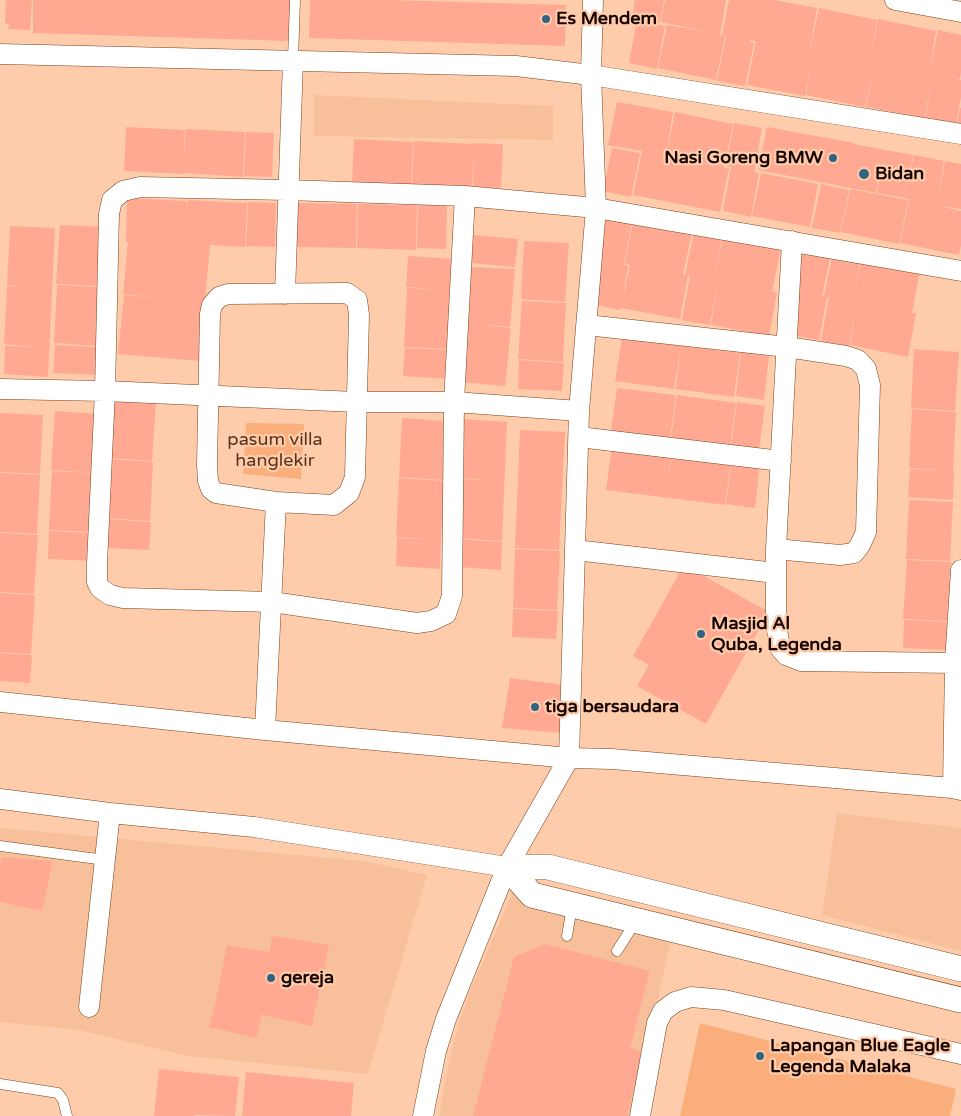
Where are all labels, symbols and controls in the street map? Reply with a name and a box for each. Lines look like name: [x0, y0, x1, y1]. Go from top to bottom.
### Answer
place label: Es Mendem: [556, 8, 657, 30]
marker: Es Mendem: [540, 13, 552, 25]
place label: Nasi Goreng BMW: [664, 147, 823, 169]
marker: Nasi Goreng BMW: [827, 152, 839, 164]
place label: Bidan: [875, 163, 924, 185]
marker: Bidan: [857, 167, 871, 181]
park label: pasum villa hanglekir: [227, 429, 323, 472]
place label: Masjid Al Quba, Legenda: [711, 613, 842, 656]
marker: Masjid Al Quba, Legenda: [695, 628, 707, 640]
place label: tiga bersaudara: [545, 696, 679, 718]
marker: tiga bersaudara: [529, 701, 541, 713]
place label: gereja: [281, 967, 334, 989]
marker: gereja: [265, 972, 277, 984]
place label: Lapangan Blue Eagle Legenda Malaka: [770, 1035, 950, 1078]
marker: Lapangan Blue Eagle Legenda Malaka: [754, 1050, 766, 1062]

